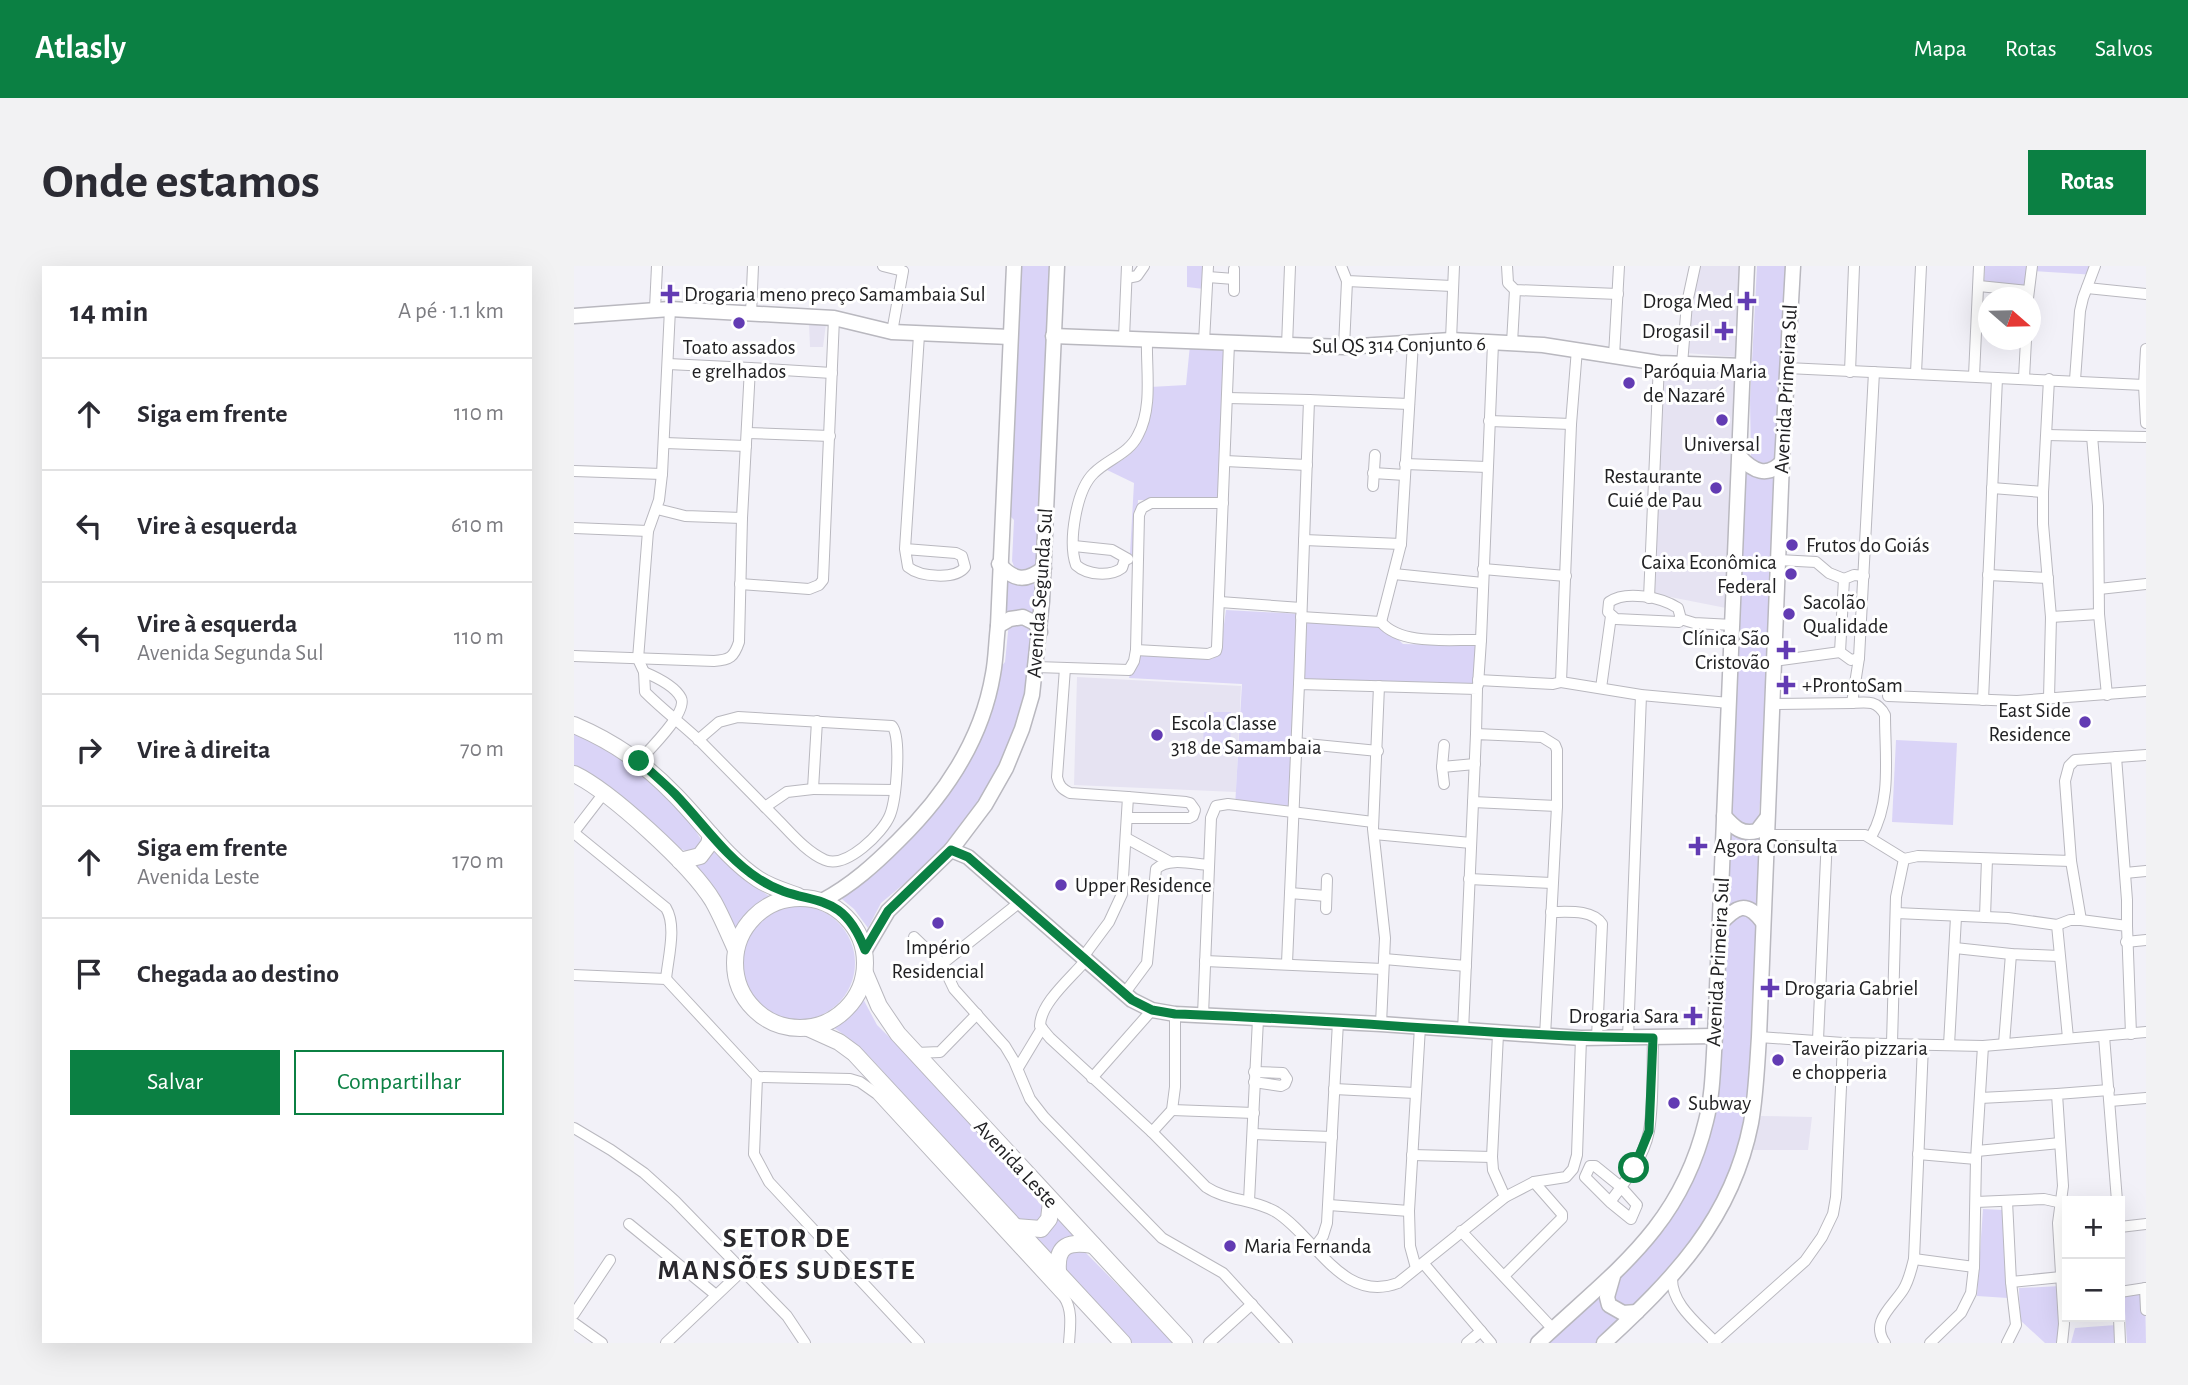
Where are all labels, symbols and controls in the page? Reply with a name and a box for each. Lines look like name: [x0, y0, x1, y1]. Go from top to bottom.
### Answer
text: Atlasly: [35, 32, 126, 65]
text: Mapa: [1914, 37, 1967, 61]
text: Rotas: [2005, 37, 2057, 61]
text: Salvos: [2095, 37, 2153, 61]
button: Rotas: [2028, 150, 2146, 215]
text: Onde estamos: [42, 158, 320, 207]
place label: Drogaria meno preço Samambaia Sul: [684, 284, 986, 305]
marker: Drogaria meno preço Samambaia Sul: [662, 286, 678, 302]
north arrow: [1978, 287, 2041, 350]
place label: Droga Med: [1643, 291, 1733, 312]
marker: Droga Med: [1739, 293, 1755, 309]
text: 14 min: [70, 297, 148, 327]
text: A pé · 1.1 km: [398, 300, 504, 323]
street label: Avenida Primeira Sul: [1771, 304, 1801, 474]
marker: Toato assados e grelhados: [731, 315, 747, 331]
place label: Drogasil: [1642, 321, 1710, 342]
marker: Drogasil: [1716, 323, 1732, 339]
street label: Sul QS 314 Conjunto 6: [1312, 333, 1486, 357]
place label: Toato assados e grelhados: [683, 337, 795, 382]
place label: Paróquia Maria de Nazaré: [1643, 361, 1767, 406]
marker: Paróquia Maria de Nazaré: [1621, 375, 1637, 391]
icon: ahead: [70, 395, 108, 433]
text: Siga em frente: [137, 401, 288, 427]
text: 110 m: [454, 402, 504, 425]
marker: Universal: [1714, 412, 1730, 428]
place label: Universal: [1684, 434, 1760, 455]
place label: Restaurante Cuié de Pau: [1604, 466, 1702, 511]
marker: Restaurante Cuié de Pau: [1708, 480, 1724, 496]
icon: left: [70, 507, 108, 545]
street label: Avenida Segunda Sul: [1024, 507, 1056, 679]
text: Vire à esquerda: [137, 513, 298, 539]
text: 610 m: [451, 514, 504, 537]
place label: Frutos do Goiás: [1806, 535, 1929, 556]
marker: Frutos do Goiás: [1784, 537, 1800, 553]
place label: Caixa Econômica Federal: [1641, 552, 1777, 597]
marker: Caixa Econômica Federal: [1783, 566, 1799, 582]
place label: Sacolão Qualidade: [1803, 592, 1888, 637]
marker: Sacolão Qualidade: [1781, 606, 1797, 622]
text: Vire à esquerda: [137, 611, 298, 637]
icon: left: [70, 619, 108, 657]
text: 110 m: [454, 626, 504, 649]
place label: Clínica São Cristovão: [1682, 628, 1770, 673]
marker: Clínica São Cristovão: [1776, 640, 1796, 660]
text: Avenida Segunda Sul: [137, 642, 324, 665]
marker: +ProntoSam: [1776, 675, 1796, 695]
place label: +ProntoSam: [1802, 675, 1903, 696]
place label: East Side Residence: [1988, 700, 2071, 745]
place label: Escola Classe 318 de Samambaia: [1171, 713, 1322, 758]
marker: East Side Residence: [2077, 714, 2093, 730]
marker: Escola Classe 318 de Samambaia: [1149, 727, 1165, 743]
icon: right: [70, 731, 108, 769]
text: Vire à direita: [137, 737, 271, 763]
text: 70 m: [460, 738, 504, 761]
route end: [623, 745, 654, 776]
text: Siga em frente: [137, 835, 288, 861]
marker: Agora Consulta: [1688, 836, 1708, 856]
place label: Agora Consulta: [1714, 836, 1838, 857]
icon: ahead: [70, 843, 108, 881]
text: 170 m: [452, 850, 504, 873]
text: Avenida Leste: [137, 866, 260, 889]
place label: Upper Residence: [1075, 875, 1212, 896]
marker: Upper Residence: [1053, 877, 1069, 893]
street label: Avenida Primeira Sul: [1703, 877, 1733, 1047]
marker: Império Residencial: [930, 915, 946, 931]
place label: Império Residencial: [892, 937, 984, 982]
icon: arrive: [70, 955, 108, 993]
text: Chegada ao destino: [137, 961, 339, 987]
place label: Drogaria Gabriel: [1784, 978, 1919, 999]
marker: Drogaria Gabriel: [1762, 980, 1778, 996]
place label: Drogaria Sara: [1569, 1006, 1679, 1027]
marker: Drogaria Sara: [1685, 1008, 1701, 1024]
place label: Taveirão pizzaria e chopperia: [1792, 1038, 1928, 1083]
button: Salvar: [70, 1050, 280, 1115]
button: Compartilhar: [294, 1050, 504, 1115]
marker: Taveirão pizzaria e chopperia: [1770, 1052, 1786, 1068]
place label: Subway: [1688, 1093, 1751, 1114]
marker: Subway: [1666, 1095, 1682, 1111]
street label: Avenida Leste: [970, 1116, 1062, 1212]
route start: [1618, 1152, 1649, 1183]
map controls: [2062, 1196, 2125, 1322]
button: +: [2062, 1196, 2125, 1259]
district label: SETOR DE MANSÕES SUDESTE: [658, 1225, 916, 1285]
place label: Maria Fernanda: [1244, 1236, 1372, 1257]
marker: Maria Fernanda: [1222, 1238, 1238, 1254]
button: −: [2062, 1259, 2125, 1322]

